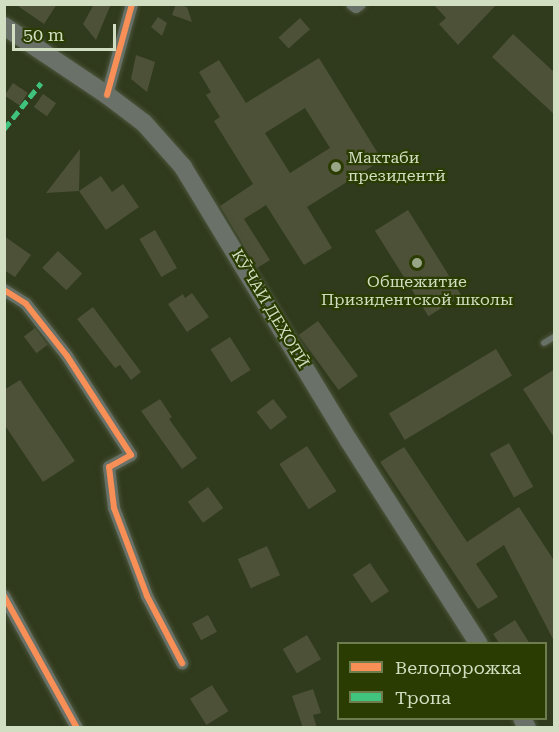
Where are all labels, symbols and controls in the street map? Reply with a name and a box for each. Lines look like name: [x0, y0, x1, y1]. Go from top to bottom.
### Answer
scale bar: [15, 12, 118, 50]
text: 50 m: [23, 24, 64, 45]
place label: Мактаби президентӣ: [348, 148, 446, 186]
marker: Мактаби президентӣ: [329, 160, 343, 174]
street label: КӮЧАИ ДЕҲОТӢ: [227, 246, 313, 372]
marker: Общежитие Призидентской школы: [410, 256, 424, 270]
place label: Общежитие Призидентской школы: [321, 272, 513, 310]
legend: [337, 642, 547, 720]
text: Велодорожка: [395, 657, 521, 678]
text: Тропа: [395, 687, 451, 708]

